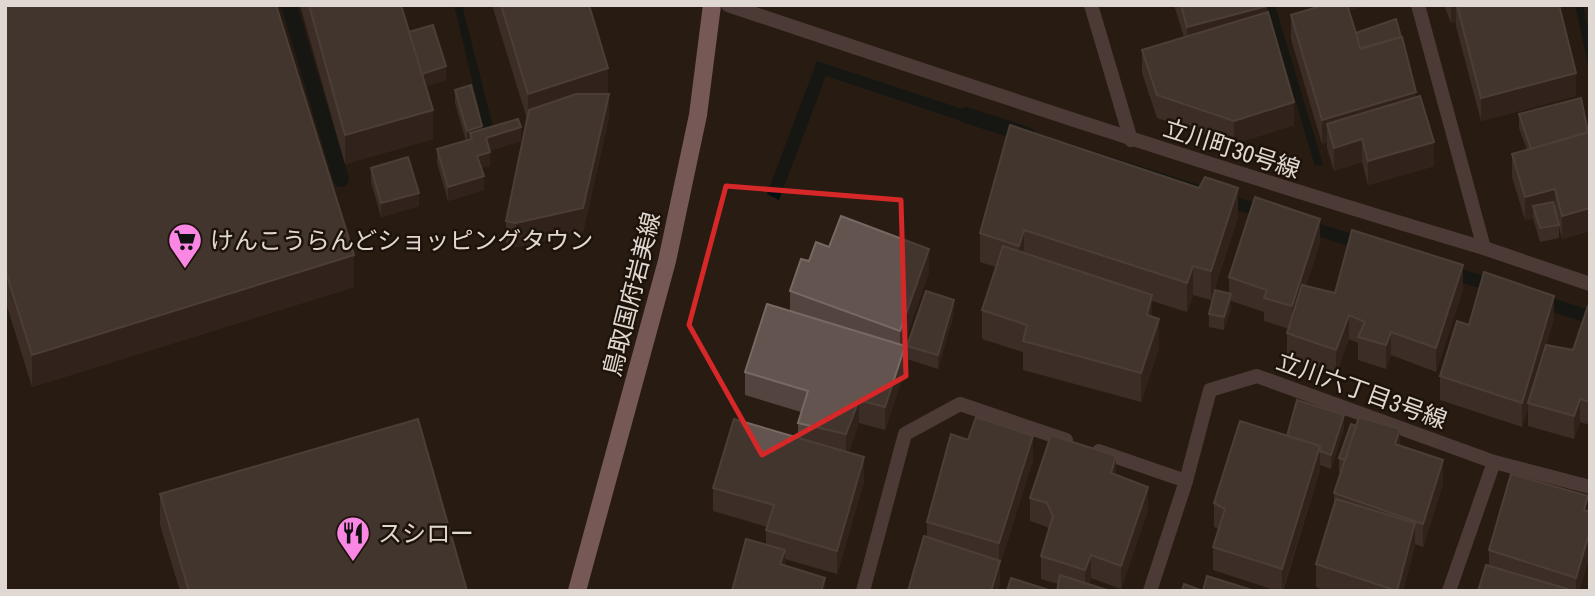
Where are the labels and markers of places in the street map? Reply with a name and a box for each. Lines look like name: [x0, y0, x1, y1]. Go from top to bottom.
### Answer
supermarket icon: けんこうらんどショッピングタウン: [166, 221, 204, 270]
place label: けんこうらんどショッピングタウン: [210, 224, 593, 256]
restaurant icon: スシロー: [334, 514, 372, 563]
place label: スシロー: [378, 517, 474, 549]

